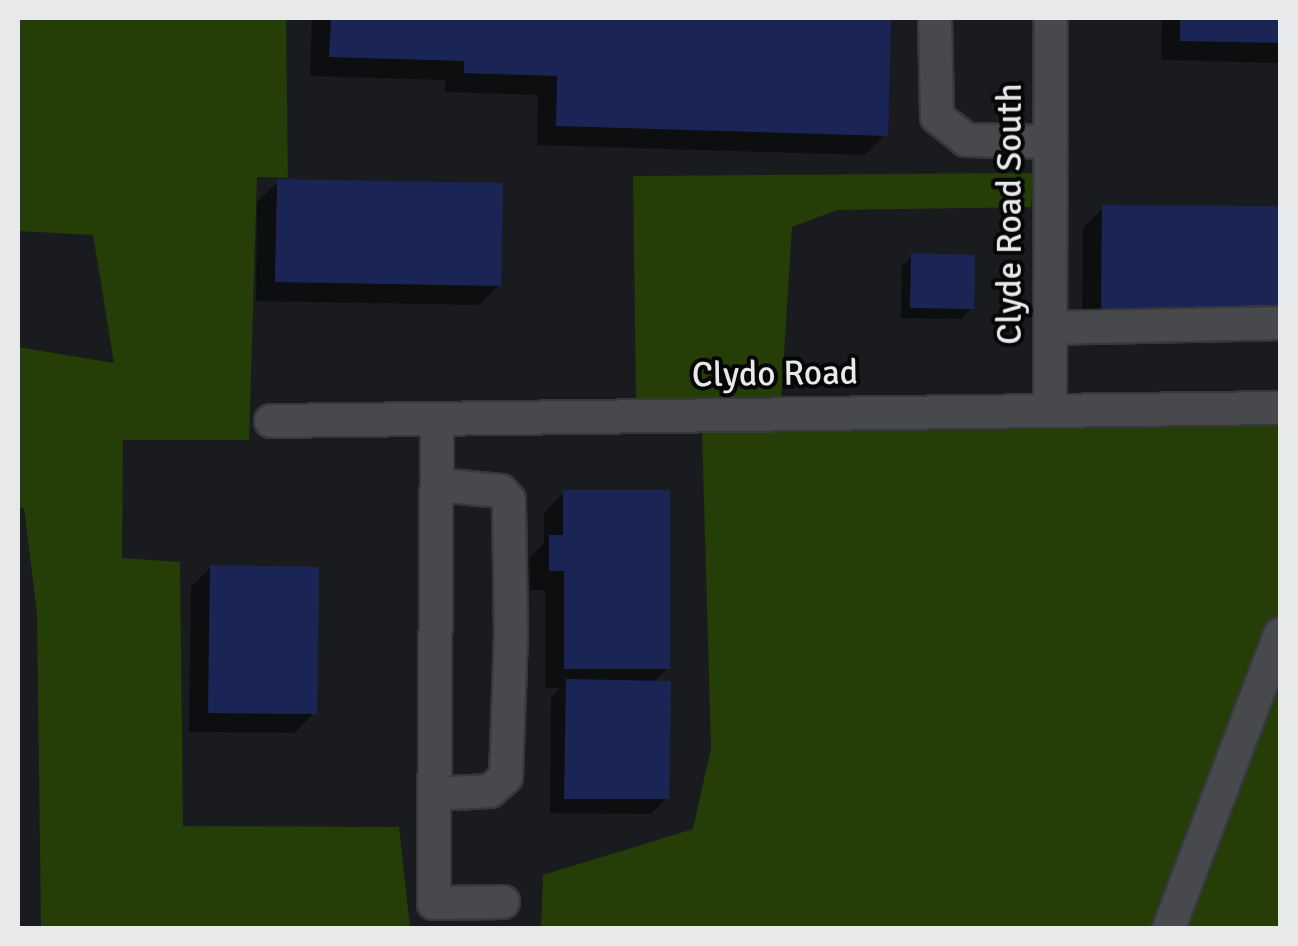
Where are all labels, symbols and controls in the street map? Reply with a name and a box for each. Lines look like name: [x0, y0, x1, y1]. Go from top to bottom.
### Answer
street label: Clyde Road South: [989, 83, 1031, 345]
street label: Clydo Road: [691, 352, 859, 396]

